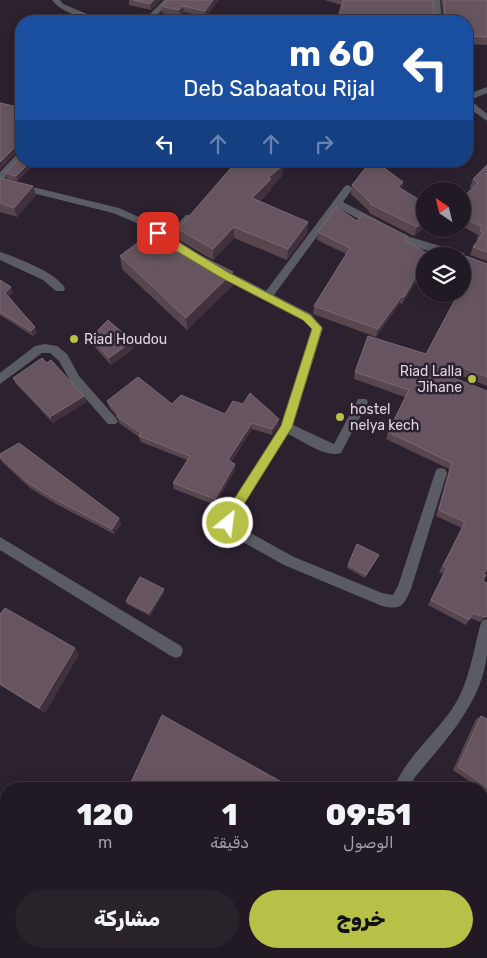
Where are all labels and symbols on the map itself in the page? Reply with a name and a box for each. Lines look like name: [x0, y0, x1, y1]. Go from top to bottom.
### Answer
north arrow: [416, 182, 471, 238]
pin: [137, 212, 179, 254]
place label: Riad Houdou: [84, 331, 167, 348]
marker: Riad Houdou: [68, 333, 80, 345]
place label: Riad Lalla Jihane: [400, 363, 462, 396]
marker: Riad Lalla Jihane: [466, 373, 478, 385]
place label: hostel nelya kech: [350, 401, 419, 434]
marker: hostel nelya kech: [334, 411, 346, 423]
position arrow: [201, 496, 253, 548]

